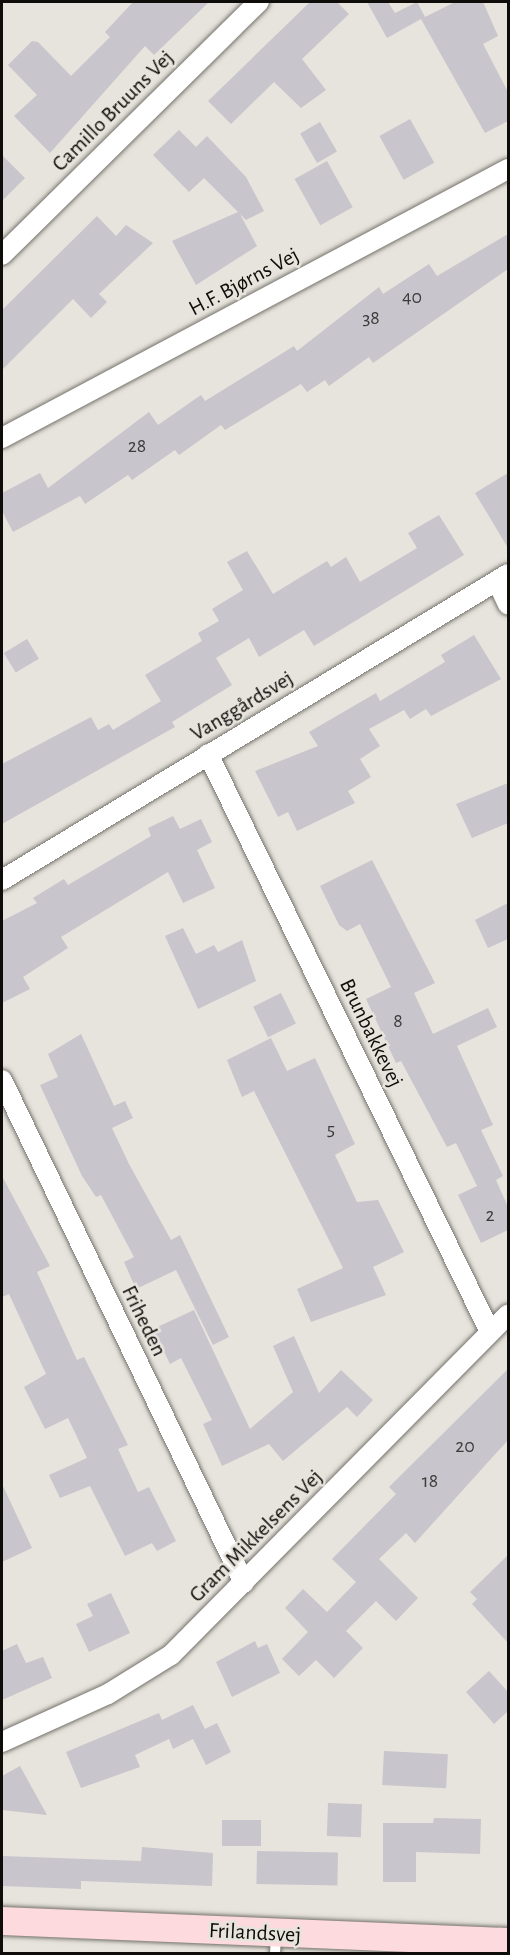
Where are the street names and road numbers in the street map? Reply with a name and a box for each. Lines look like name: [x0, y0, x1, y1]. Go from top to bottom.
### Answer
street label: Camillo Bruuns Vej: [47, 45, 179, 177]
street label: H.F. Bjørns Vej: [184, 242, 304, 322]
street label: Vanggårdsvej: [186, 665, 298, 747]
street label: Brunbakkevej: [333, 974, 409, 1092]
street label: Friheden: [116, 1281, 172, 1361]
street label: Gram Mikkelsens Vej: [184, 1464, 328, 1608]
street label: Frilandsvej: [208, 1917, 302, 1949]

